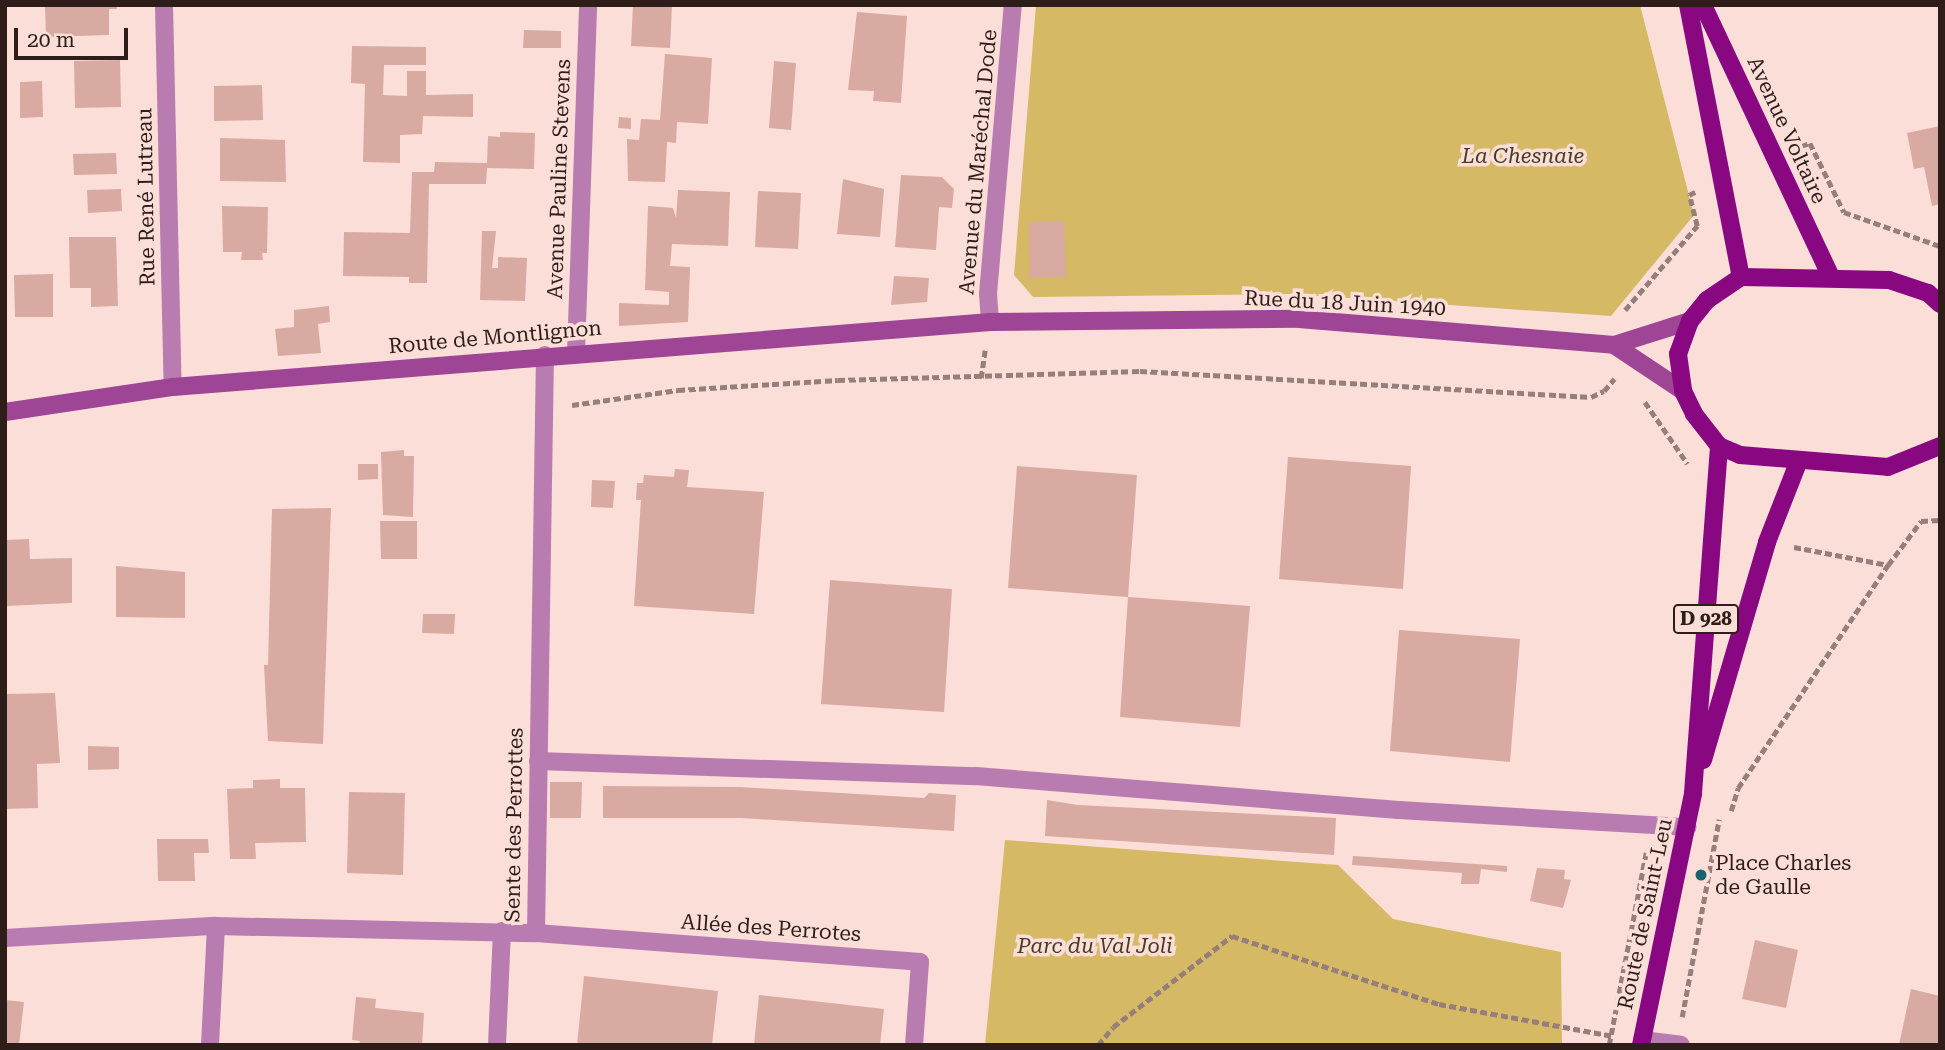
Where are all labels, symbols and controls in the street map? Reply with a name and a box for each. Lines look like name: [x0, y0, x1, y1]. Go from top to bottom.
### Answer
scale bar: [18, 14, 131, 58]
text: 20 m: [27, 28, 75, 52]
street label: Avenue du Maréchal Dode: [954, 28, 1002, 296]
street label: Avenue Voltaire: [1742, 53, 1832, 207]
street label: Avenue Pauline Stevens: [542, 59, 576, 299]
street label: Rue René Lutreau: [132, 108, 160, 286]
park label: La Chesnaie: [1462, 143, 1584, 169]
street label: Rue du 18 Juin 1940: [1243, 285, 1447, 321]
street label: Route de Montlignon: [387, 315, 603, 359]
road number: D 928: [1673, 604, 1739, 634]
street label: Sente des Perrottes: [500, 727, 528, 923]
street label: Route de Saint-Leu: [1612, 816, 1678, 1012]
place label: Place Charles de Gaulle: [1715, 850, 1851, 900]
marker: Place Charles de Gaulle: [1693, 867, 1709, 883]
street label: Allée des Perrotes: [680, 909, 862, 947]
park label: Parc du Val Joli: [1017, 933, 1173, 959]

